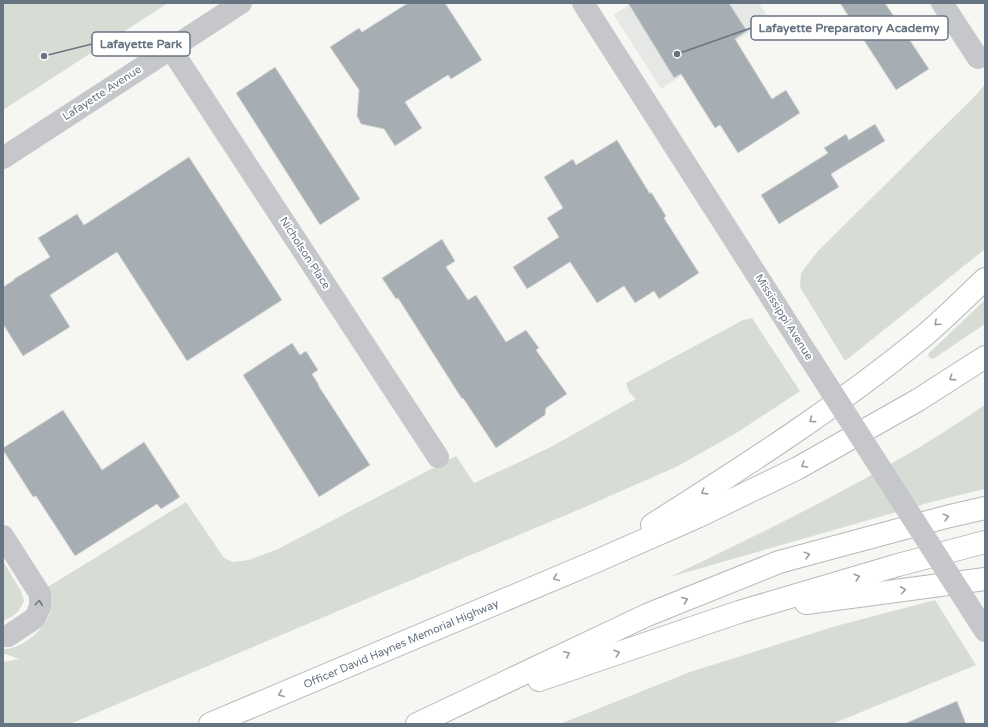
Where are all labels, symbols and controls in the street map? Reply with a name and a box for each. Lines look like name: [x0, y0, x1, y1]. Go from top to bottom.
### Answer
callout: Lafayette Preparatory Academy: [751, 16, 948, 40]
text: Lafayette Preparatory Academy: [759, 21, 940, 36]
callout: Lafayette Park: [92, 32, 190, 56]
text: Lafayette Park: [100, 37, 183, 52]
street label: Lafayette Avenue: [60, 63, 144, 123]
street label: Nicholson Place: [277, 215, 333, 291]
street label: Mississippi Avenue: [752, 272, 816, 362]
one-way arrow: [934, 319, 942, 326]
one-way arrow: [949, 373, 956, 381]
one-way arrow: [809, 415, 816, 423]
one-way arrow: [801, 460, 808, 467]
one-way arrow: [701, 487, 708, 495]
one-way arrow: [942, 513, 949, 522]
one-way arrow: [803, 551, 810, 560]
one-way arrow: [853, 573, 860, 582]
one-way arrow: [552, 574, 559, 582]
one-way arrow: [900, 586, 906, 595]
street label: Officer David Haynes Memorial Highway: [301, 597, 501, 691]
one-way arrow: [682, 597, 689, 605]
one-way arrow: [35, 600, 44, 607]
one-way arrow: [614, 649, 621, 658]
one-way arrow: [562, 651, 570, 659]
one-way arrow: [278, 689, 285, 697]

